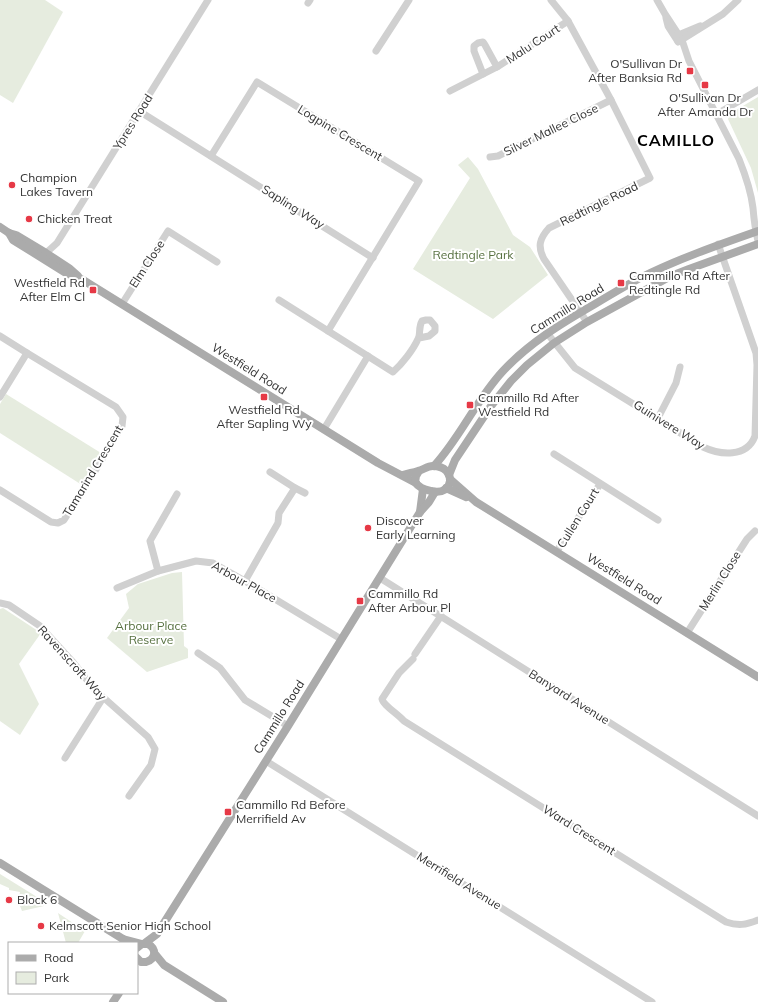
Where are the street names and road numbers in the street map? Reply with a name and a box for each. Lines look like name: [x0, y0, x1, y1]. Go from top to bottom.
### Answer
street label: Malu Court: [503, 21, 562, 66]
street label: Ypres Road: [109, 91, 156, 153]
street label: Silver Mallee Close: [501, 100, 600, 159]
street label: Logpine Crescent: [295, 101, 385, 164]
street label: Redtingle Road: [557, 178, 640, 229]
street label: Sapling Way: [259, 181, 328, 232]
street label: Elm Close: [126, 237, 168, 290]
street label: Cammillo Road: [527, 280, 606, 337]
street label: Westfield Road: [209, 340, 289, 398]
street label: Guinivere Way: [631, 397, 708, 453]
street label: Tamarind Crescent: [59, 422, 126, 519]
street label: Cullen Court: [553, 485, 602, 550]
street label: Merlin Close: [695, 548, 744, 613]
street label: Westfield Road: [584, 550, 664, 608]
street label: Arbour Place: [209, 558, 279, 606]
street label: Ravenscroft Way: [35, 622, 110, 704]
street label: Banyard Avenue: [526, 666, 612, 727]
street label: Cammillo Road: [250, 677, 307, 756]
street label: Ward Crescent: [540, 801, 618, 858]
street label: Merrifield Avenue: [414, 849, 504, 913]

